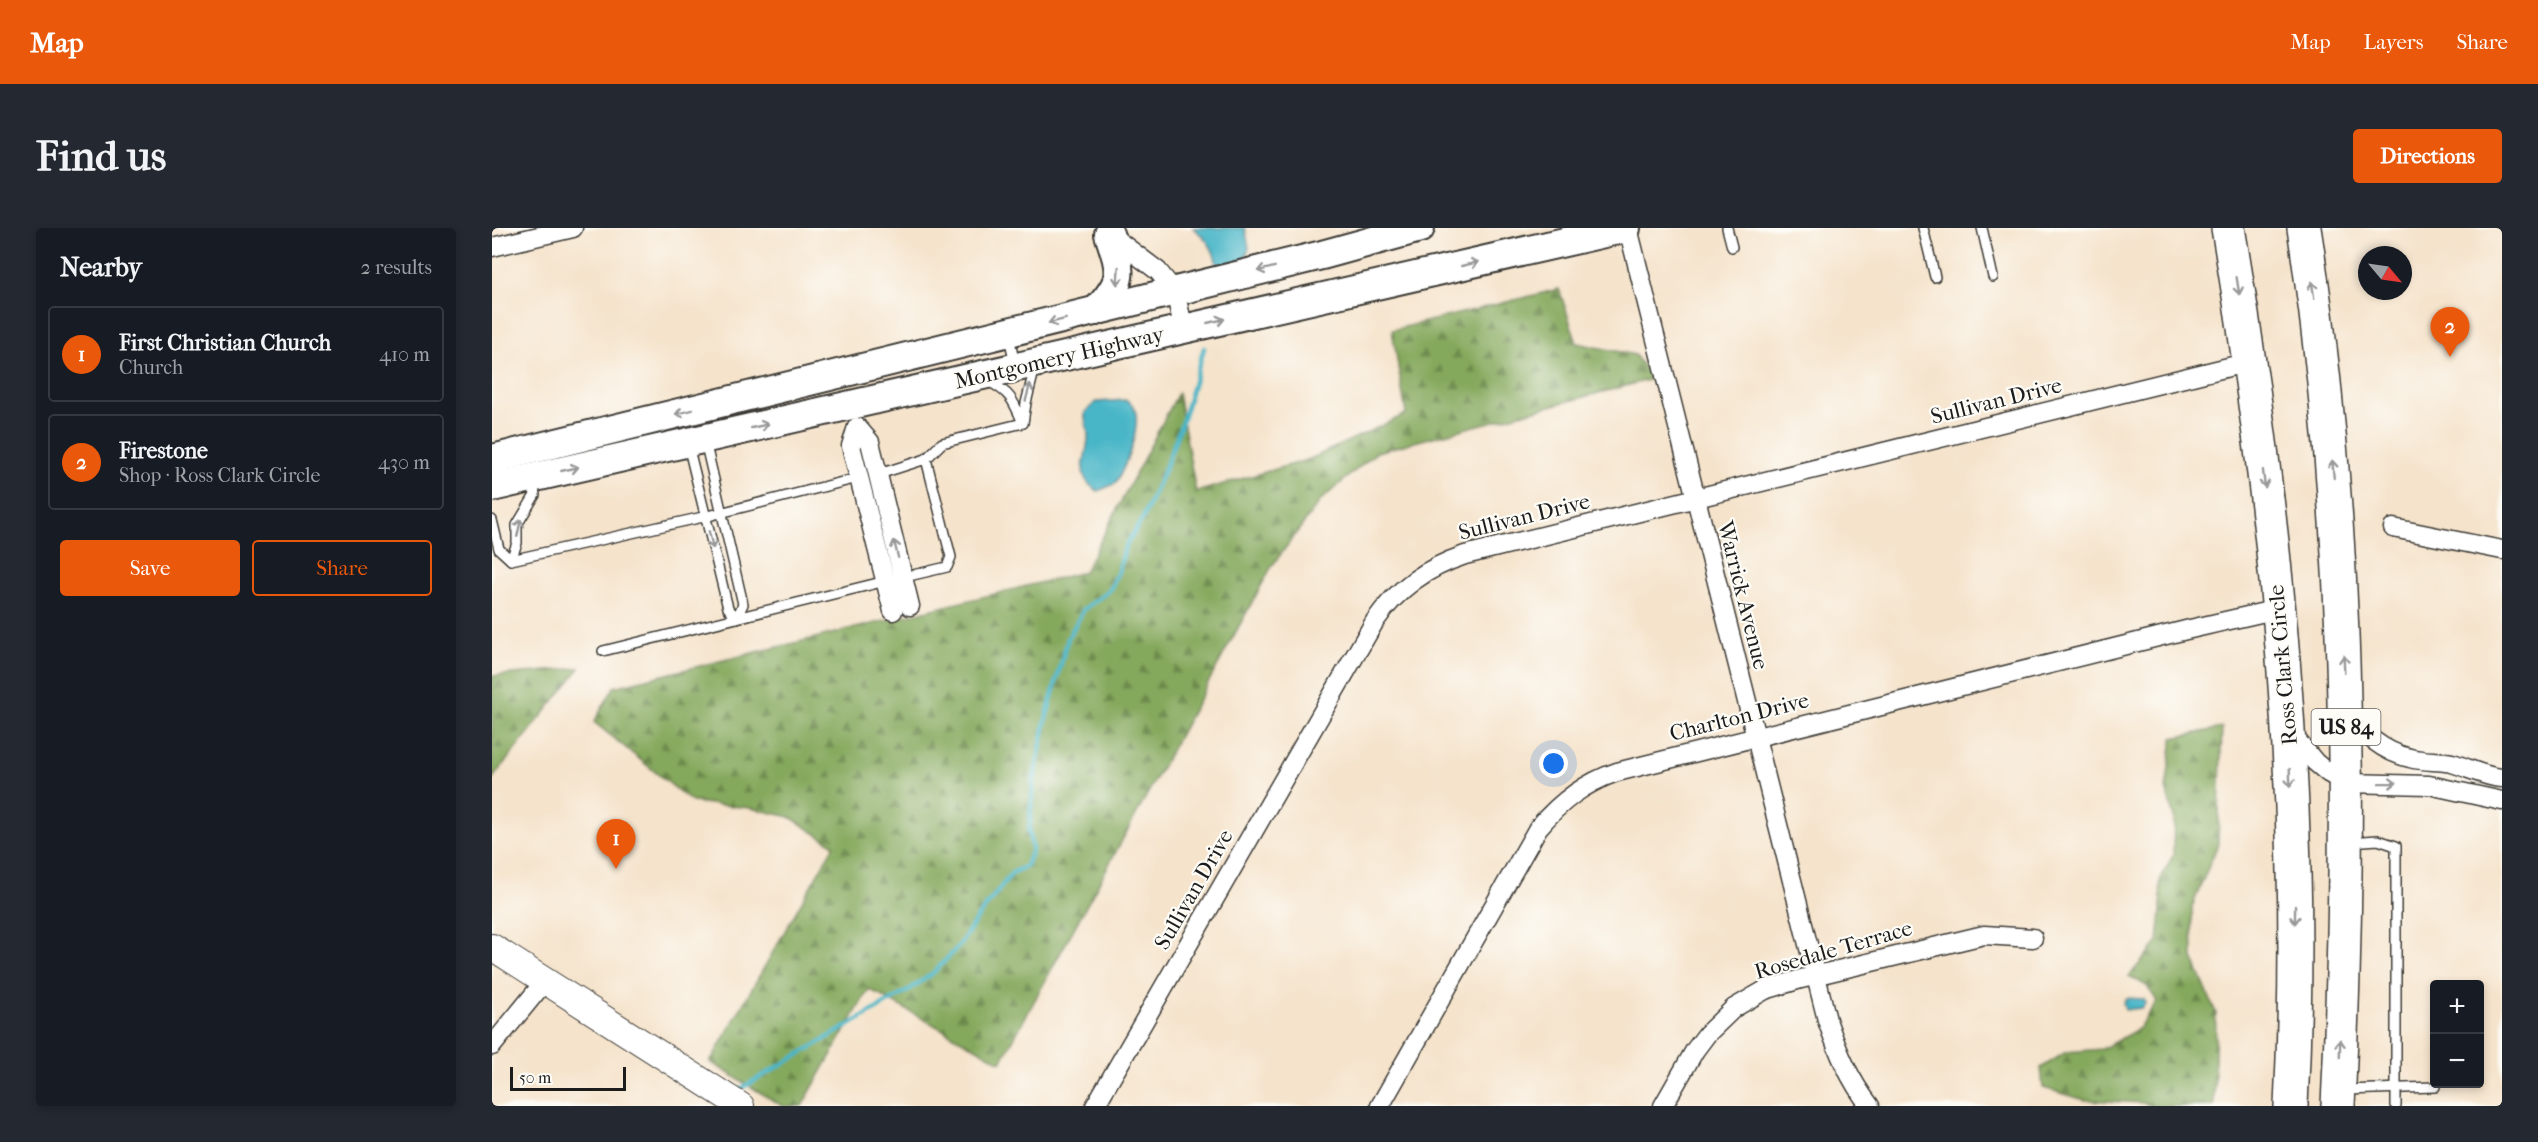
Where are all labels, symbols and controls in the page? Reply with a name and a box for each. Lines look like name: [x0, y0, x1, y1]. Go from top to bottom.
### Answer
text: Map: [30, 26, 84, 59]
text: Map: [2290, 30, 2331, 54]
text: Layers: [2364, 30, 2423, 54]
text: Share: [2456, 30, 2508, 54]
button: Directions: [2353, 129, 2502, 183]
text: Find us: [36, 132, 166, 181]
north arrow: [2358, 246, 2412, 300]
text: Nearby: [60, 252, 142, 283]
text: 2 results: [361, 256, 432, 279]
one-way arrow: [1461, 258, 1480, 270]
one-way arrow: [1256, 264, 1275, 276]
one-way arrow: [1112, 265, 1123, 285]
one-way arrow: [2233, 275, 2244, 295]
one-way arrow: [2308, 281, 2319, 300]
pin: 2: [2430, 308, 2470, 357]
one-way arrow: [1048, 315, 1067, 327]
one-way arrow: [1206, 315, 1225, 327]
street label: Montgomery Highway: [952, 321, 1168, 395]
text: First Christian Church: [119, 330, 331, 356]
text: 1: [78, 343, 85, 366]
text: 410 m: [379, 343, 430, 366]
text: Church: [119, 356, 183, 379]
street label: Sullivan Drive: [1928, 372, 2065, 430]
one-way arrow: [1023, 383, 1035, 402]
one-way arrow: [675, 407, 694, 419]
one-way arrow: [749, 420, 769, 431]
text: Firestone: [119, 438, 208, 464]
text: 2: [76, 451, 87, 474]
text: 430 m: [378, 451, 430, 474]
one-way arrow: [2328, 459, 2339, 479]
one-way arrow: [560, 463, 579, 475]
text: Shop · Ross Clark Circle: [119, 464, 320, 487]
one-way arrow: [2259, 468, 2270, 488]
street label: Sullivan Drive: [1456, 488, 1593, 546]
street label: Warrick Avenue: [1712, 517, 1774, 672]
one-way arrow: [513, 519, 525, 538]
one-way arrow: [705, 530, 717, 549]
button: Save: [60, 540, 240, 596]
button: Share: [252, 540, 432, 596]
one-way arrow: [890, 540, 902, 559]
street label: Ross Clark Circle: [2263, 584, 2303, 746]
one-way arrow: [2339, 654, 2350, 674]
street label: Charlton Drive: [1667, 687, 1812, 747]
road number: US 84: [2312, 709, 2380, 745]
your location: [1539, 749, 1568, 778]
one-way arrow: [2285, 767, 2296, 787]
one-way arrow: [2378, 778, 2398, 789]
pin: 1: [596, 820, 636, 869]
street label: Sullivan Drive: [1149, 825, 1239, 954]
one-way arrow: [2289, 904, 2301, 924]
street label: Rosedale Terrace: [1751, 915, 1915, 985]
map controls: [2430, 980, 2484, 1088]
button: +: [2430, 980, 2484, 1034]
button: −: [2430, 1034, 2484, 1088]
one-way arrow: [2334, 1038, 2346, 1058]
scale bar: [510, 1064, 626, 1092]
text: 50 m: [519, 1068, 551, 1087]

